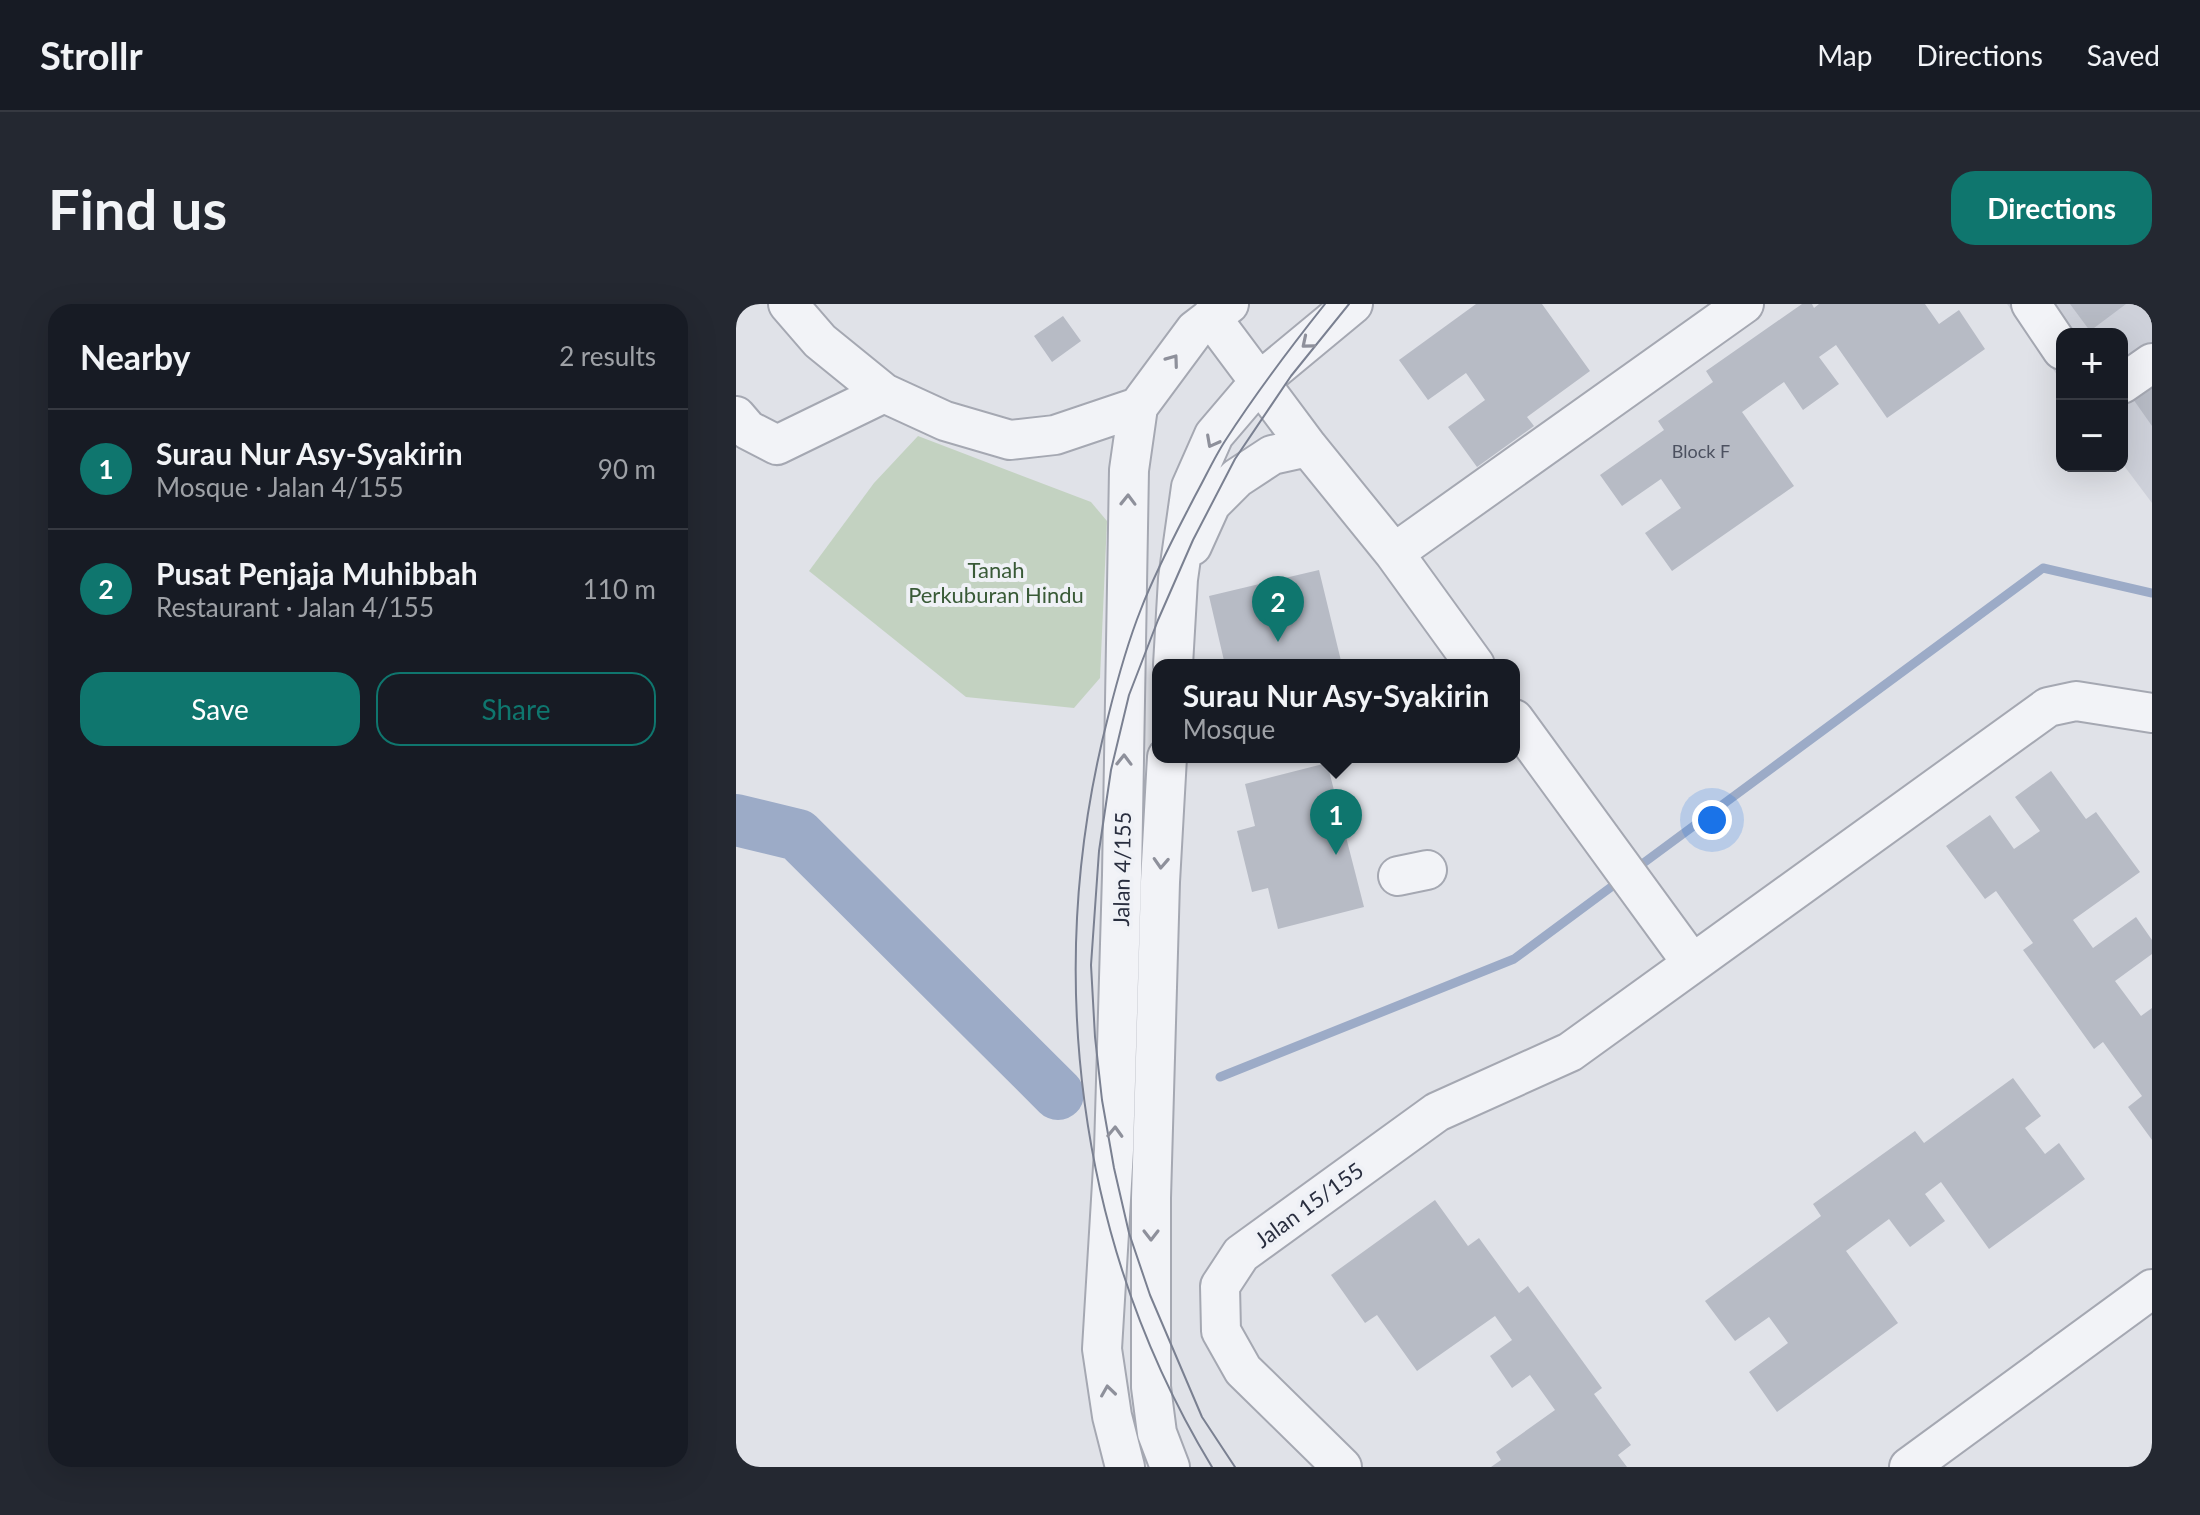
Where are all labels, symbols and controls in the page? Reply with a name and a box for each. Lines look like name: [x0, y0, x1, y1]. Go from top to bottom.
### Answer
text: Strollr: [40, 32, 143, 78]
text: Map: [1817, 38, 1872, 72]
text: Directions: [1916, 38, 2043, 72]
text: Saved: [2087, 38, 2160, 72]
button: Directions: [1951, 171, 2152, 245]
text: Find us: [48, 175, 227, 242]
map controls: [2056, 328, 2128, 472]
button: +: [2056, 328, 2128, 400]
one-way arrow: [1302, 333, 1316, 348]
text: Nearby: [80, 336, 191, 377]
text: 2 results: [559, 340, 656, 372]
one-way arrow: [1163, 354, 1178, 369]
button: −: [2056, 400, 2128, 472]
one-way arrow: [1206, 433, 1222, 448]
text: Surau Nur Asy-Syakirin: [156, 435, 463, 471]
house number: Block F: [1672, 440, 1730, 462]
text: 1: [98, 453, 114, 485]
text: 90 m: [598, 453, 656, 485]
text: Mosque · Jalan 4/155: [156, 471, 404, 503]
one-way arrow: [1119, 493, 1137, 506]
text: Pusat Penjaja Muhibbah: [156, 555, 478, 591]
park label: Tanah Perkuburan Hindu: [908, 556, 1084, 608]
text: 2: [98, 573, 114, 605]
text: 110 m: [583, 573, 656, 605]
pin: 2: [1252, 576, 1304, 642]
text: Restaurant · Jalan 4/155: [156, 591, 434, 623]
popup: [1152, 659, 1520, 763]
button: Save: [80, 672, 360, 746]
button: Share: [376, 672, 656, 746]
text: Surau Nur Asy-Syakirin: [1183, 677, 1489, 713]
text: Mosque: [1183, 713, 1275, 745]
one-way arrow: [1115, 753, 1133, 766]
pin: 1: [1310, 789, 1362, 855]
your location: [1692, 800, 1732, 840]
street label: Jalan 4/155: [1107, 811, 1136, 927]
one-way arrow: [1153, 857, 1170, 870]
one-way arrow: [1106, 1125, 1123, 1138]
street label: Jalan 15/155: [1249, 1156, 1368, 1253]
one-way arrow: [1142, 1229, 1160, 1242]
one-way arrow: [1100, 1384, 1117, 1398]

